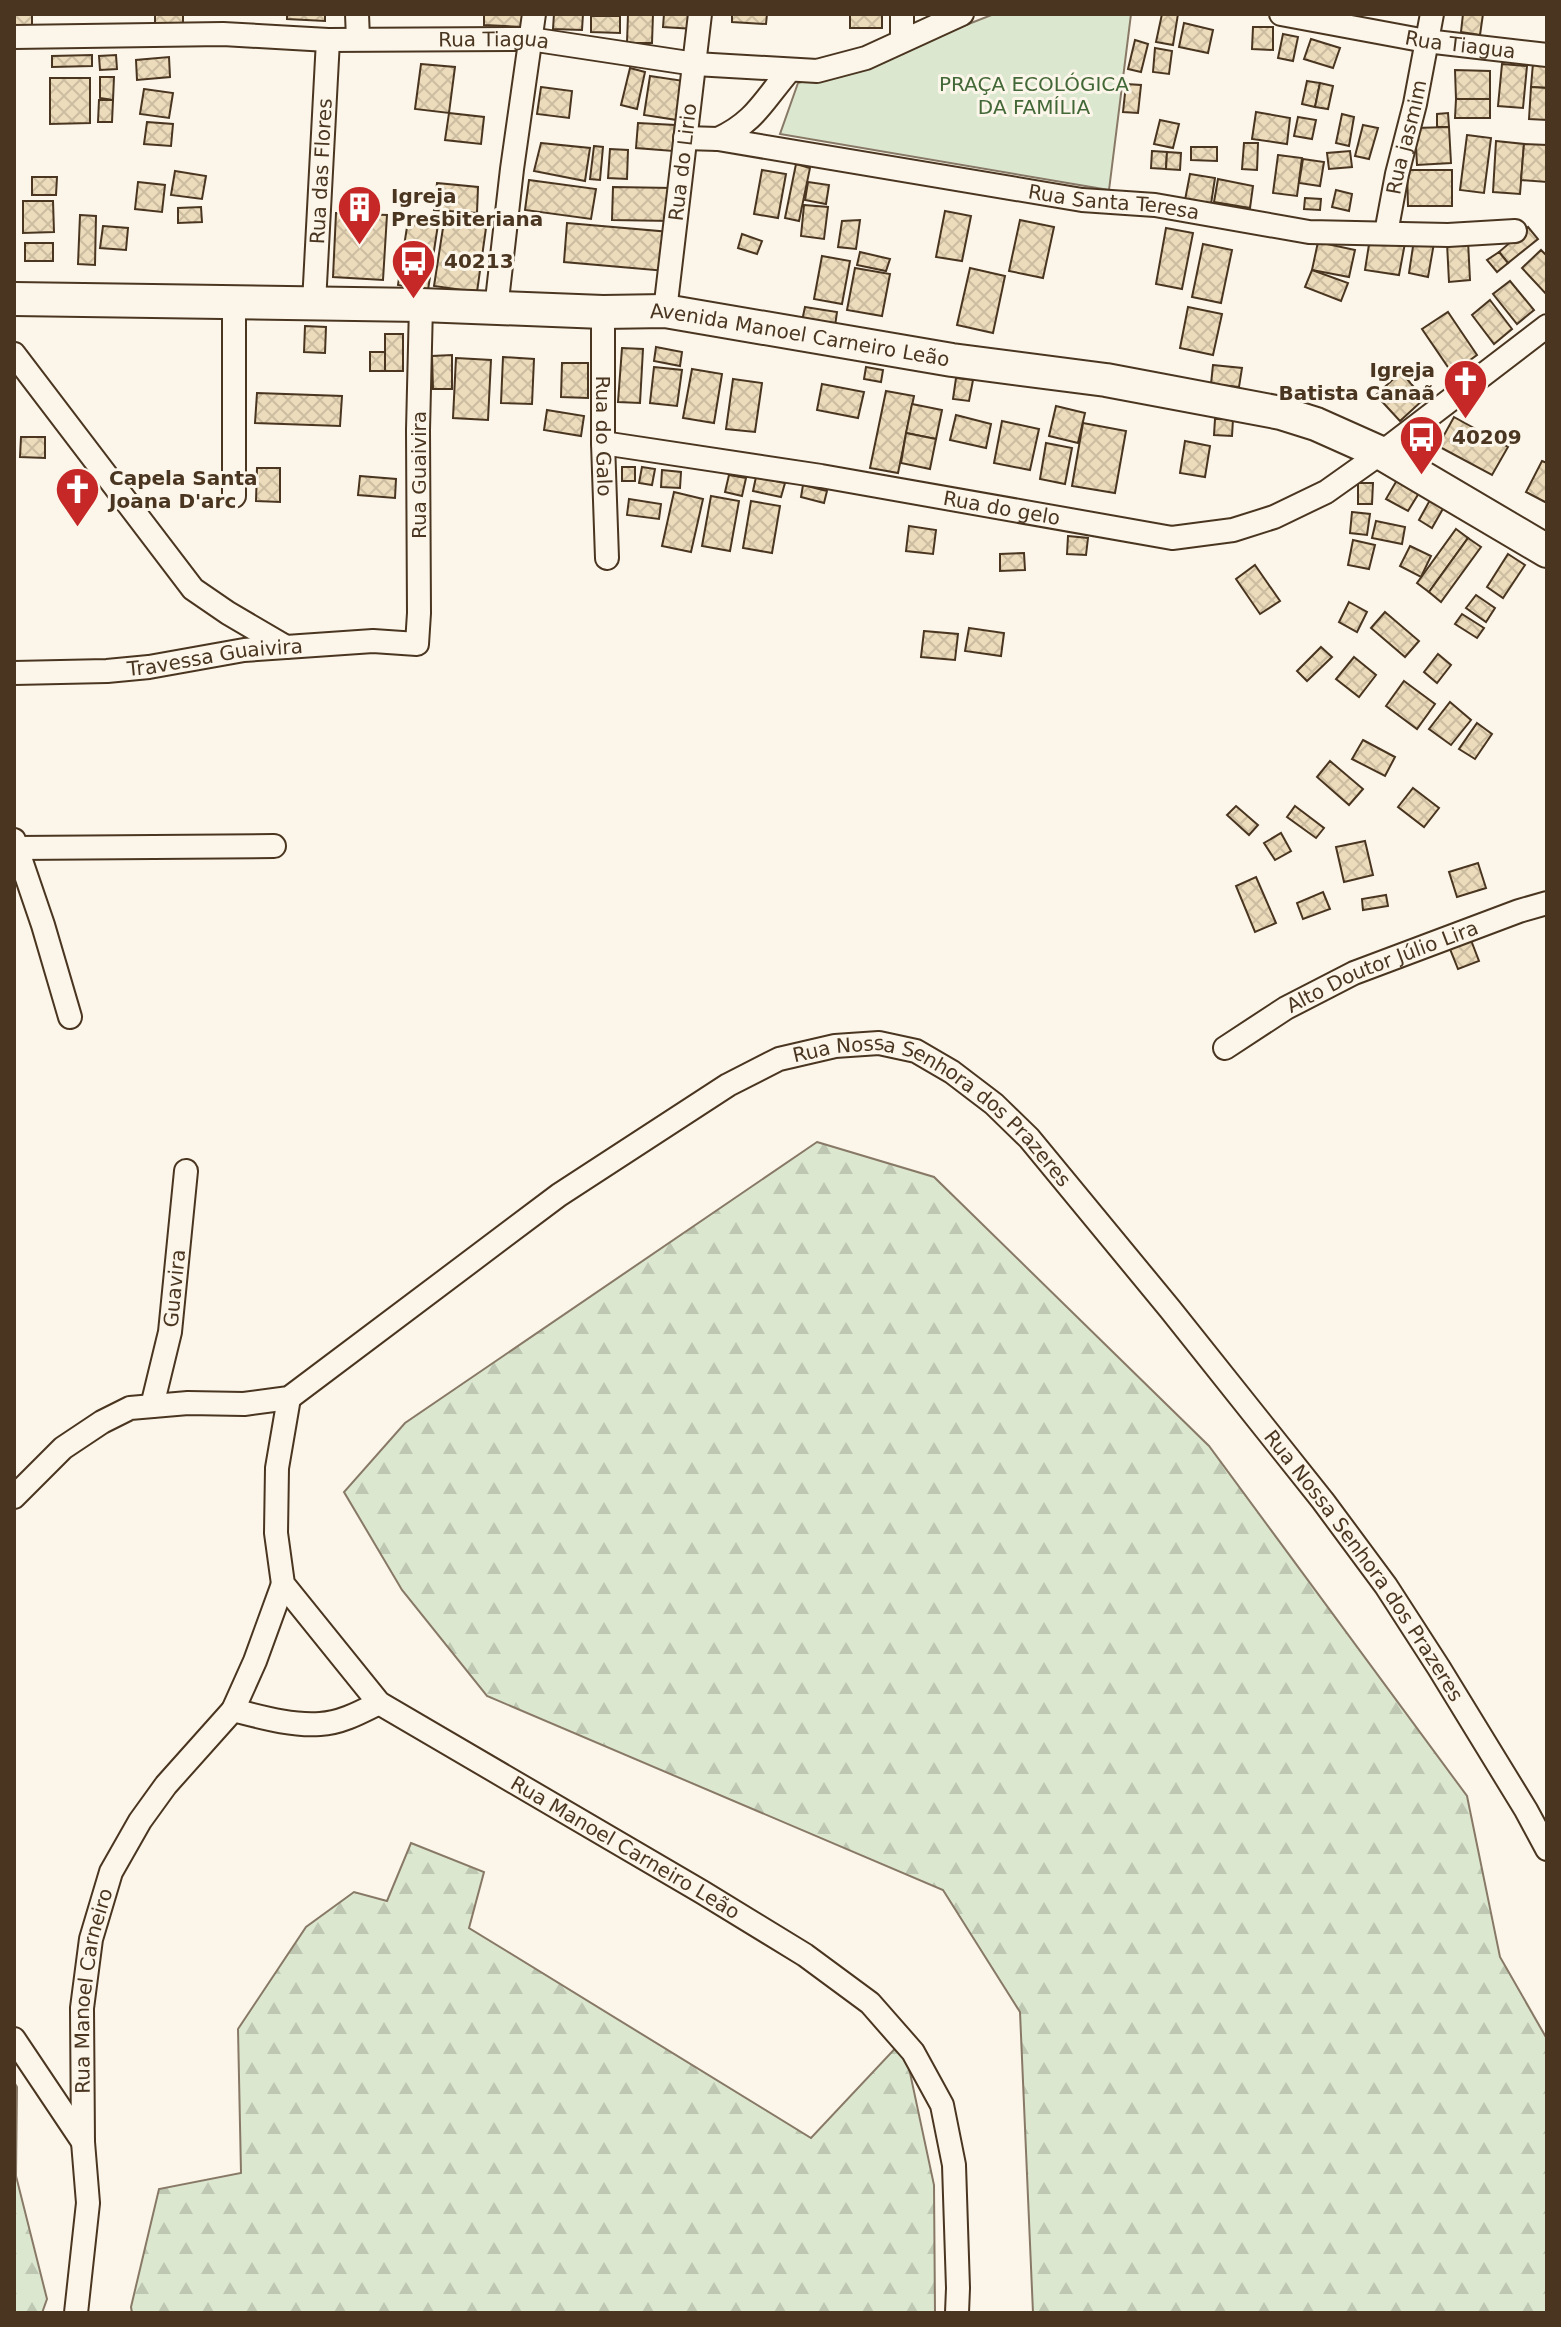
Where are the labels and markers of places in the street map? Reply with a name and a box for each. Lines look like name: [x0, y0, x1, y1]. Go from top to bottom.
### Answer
building icon: Igreja Presbiteriana: [336, 183, 384, 246]
place label: Igreja Presbiteriana: [391, 184, 543, 231]
bus stop icon: 40213: [389, 237, 437, 300]
place label: 40213: [444, 249, 514, 273]
church icon: Igreja Batista Canaã: [1442, 357, 1490, 420]
place label: Igreja Batista Canaã: [1279, 358, 1435, 405]
bus stop icon: 40209: [1397, 413, 1445, 476]
place label: 40209: [1452, 425, 1522, 449]
church icon: Capela Santa Joana D'arc: [54, 466, 102, 529]
place label: Capela Santa Joana D'arc: [107, 466, 258, 513]

